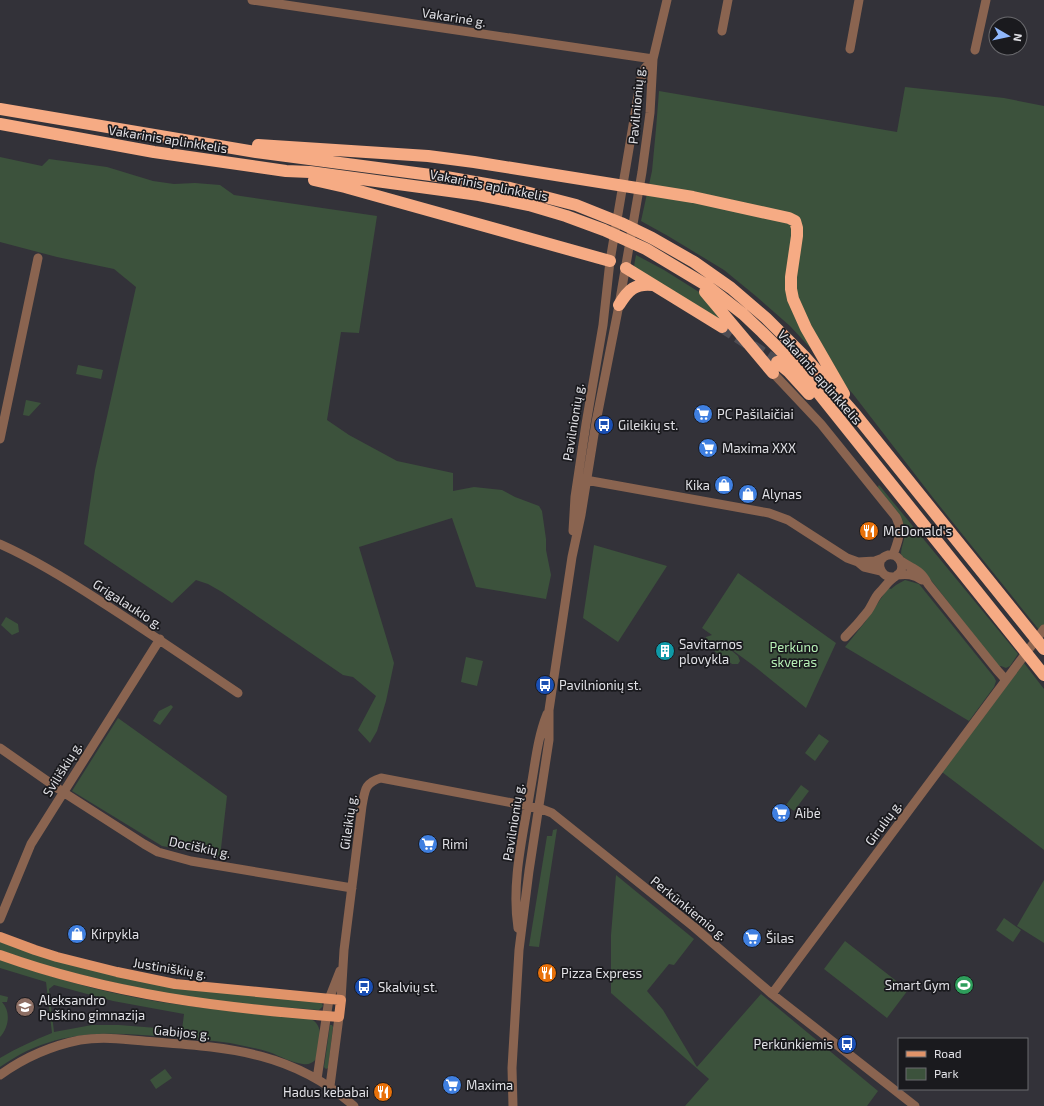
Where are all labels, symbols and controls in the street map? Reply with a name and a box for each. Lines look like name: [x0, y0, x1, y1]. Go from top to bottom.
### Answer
street label: Vakarinė g.: [421, 4, 487, 30]
north arrow: [988, 16, 1028, 56]
text: N: [1011, 33, 1025, 43]
street label: Pavilnionių g.: [625, 65, 647, 145]
street label: Vakarinis aplinkkelis: [107, 122, 229, 156]
street label: Vakarinis aplinkkelis: [428, 166, 550, 204]
street label: Vakarinis aplinkkelis: [775, 326, 865, 428]
street label: Pavilnionių g.: [559, 382, 587, 462]
supermarket icon: PC Pašilaičiai: [692, 403, 714, 425]
place label: PC Pašilaičiai: [717, 406, 794, 422]
bus stop icon: Gileikių st.: [593, 414, 615, 436]
place label: Gileikių st.: [618, 417, 678, 433]
supermarket icon: Maxima XXX: [697, 437, 719, 459]
place label: Maxima XXX: [722, 440, 796, 456]
shop icon: Kika: [713, 474, 735, 496]
place label: Kika: [685, 477, 710, 493]
shop icon: Alynas: [737, 483, 759, 505]
place label: Alynas: [762, 486, 802, 502]
restaurant icon: McDonald's: [858, 520, 880, 542]
place label: McDonald's: [883, 523, 952, 539]
street label: Grigalaukio g.: [90, 576, 166, 632]
place label: Savitarnos plovykla: [679, 636, 742, 667]
park label: Perkūno skveras: [770, 639, 818, 670]
building icon: Savitarnos plovykla: [654, 640, 676, 662]
bus stop icon: Pavilnionių st.: [534, 674, 556, 696]
place label: Pavilnionių st.: [559, 677, 642, 693]
street label: Sviliškių g.: [39, 739, 85, 799]
street label: Pavilnionių g.: [499, 782, 527, 862]
street label: Gileikių g.: [336, 793, 360, 851]
street label: Girulių g.: [861, 797, 905, 849]
supermarket icon: Aibė: [770, 802, 792, 824]
place label: Aibė: [795, 805, 821, 821]
street label: Dociškių g.: [168, 833, 232, 861]
supermarket icon: Rimi: [417, 833, 439, 855]
place label: Rimi: [442, 836, 468, 852]
street label: Perkūnkiemio g.: [648, 872, 730, 944]
shop icon: Kirpykla: [66, 923, 88, 945]
place label: Kirpykla: [91, 926, 139, 942]
supermarket icon: Šilas: [741, 927, 763, 949]
place label: Šilas: [766, 930, 794, 946]
street label: Justiniškių g.: [132, 954, 208, 982]
restaurant icon: Pizza Express: [536, 962, 558, 984]
place label: Pizza Express: [561, 965, 642, 981]
sports icon: Smart Gym: [953, 974, 975, 996]
bus stop icon: Skalvių st.: [353, 976, 375, 998]
place label: Smart Gym: [885, 977, 950, 993]
place label: Skalvių st.: [378, 979, 438, 995]
place label: Aleksandro Puškino gimnazija: [39, 992, 145, 1023]
school or university icon: Aleksandro Puškino gimnazija: [14, 996, 36, 1018]
street label: Gabijos g.: [153, 1022, 211, 1042]
bus stop icon: Perkūnkiemis: [836, 1033, 858, 1055]
place label: Perkūnkiemis: [754, 1036, 833, 1052]
legend: [898, 1038, 1028, 1090]
text: Road: [934, 1046, 962, 1060]
text: Park: [934, 1066, 959, 1080]
supermarket icon: Maxima: [441, 1074, 463, 1096]
place label: Maxima: [466, 1077, 513, 1093]
restaurant icon: Hadus kebabai: [372, 1081, 394, 1103]
place label: Hadus kebabai: [283, 1084, 369, 1100]

